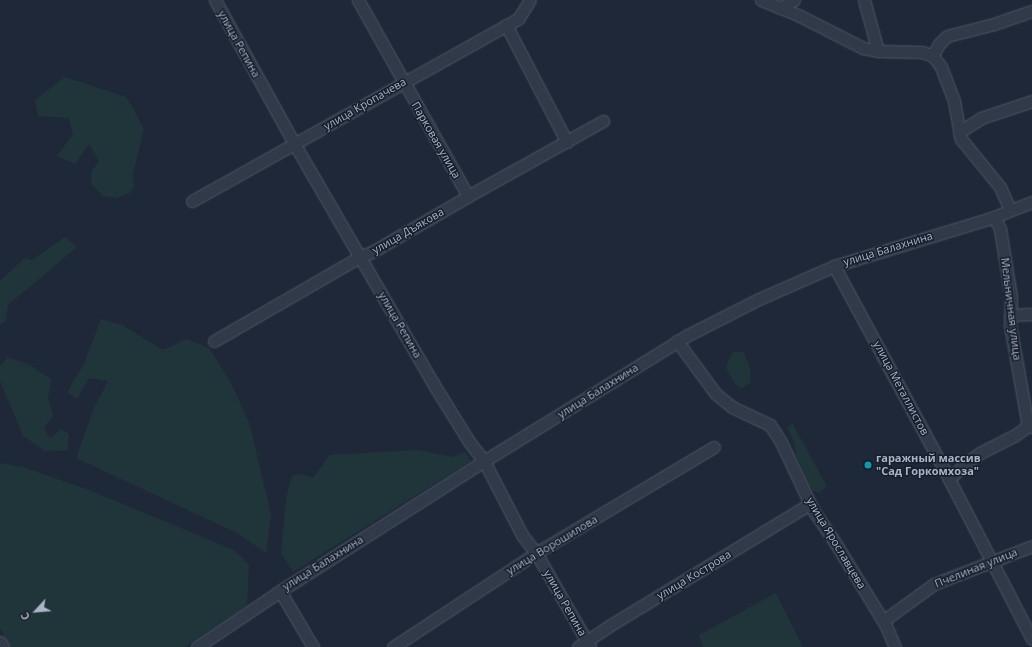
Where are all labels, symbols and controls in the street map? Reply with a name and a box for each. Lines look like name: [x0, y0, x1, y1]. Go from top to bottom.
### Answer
street label: улица Репина: [215, 8, 263, 80]
street label: улица Кропачева: [321, 75, 409, 133]
street label: Парковая улица: [409, 99, 463, 181]
street label: улица Дъякова: [370, 205, 446, 257]
street label: улица Балахнина: [842, 229, 934, 269]
street label: Мельничная улица: [998, 257, 1024, 361]
street label: улица Репина: [376, 290, 424, 360]
street label: улица Металлистов: [871, 339, 931, 437]
street label: улица Балахнина: [555, 361, 641, 421]
place label: гаражный массив "Сад Горкомхоза": [876, 452, 981, 478]
marker: гаражный массив "Сад Горкомхоза": [863, 460, 873, 470]
street label: улица Ярославцева: [803, 495, 869, 591]
street label: улица Ворошилова: [504, 513, 600, 577]
street label: улица Балахнина: [280, 533, 366, 593]
street label: Пчелиная улица: [933, 545, 1019, 591]
street label: улица Кострова: [655, 548, 733, 602]
street label: улица Репина: [541, 568, 589, 638]
north arrow: [16, 591, 56, 631]
text: С: [16, 610, 33, 623]

